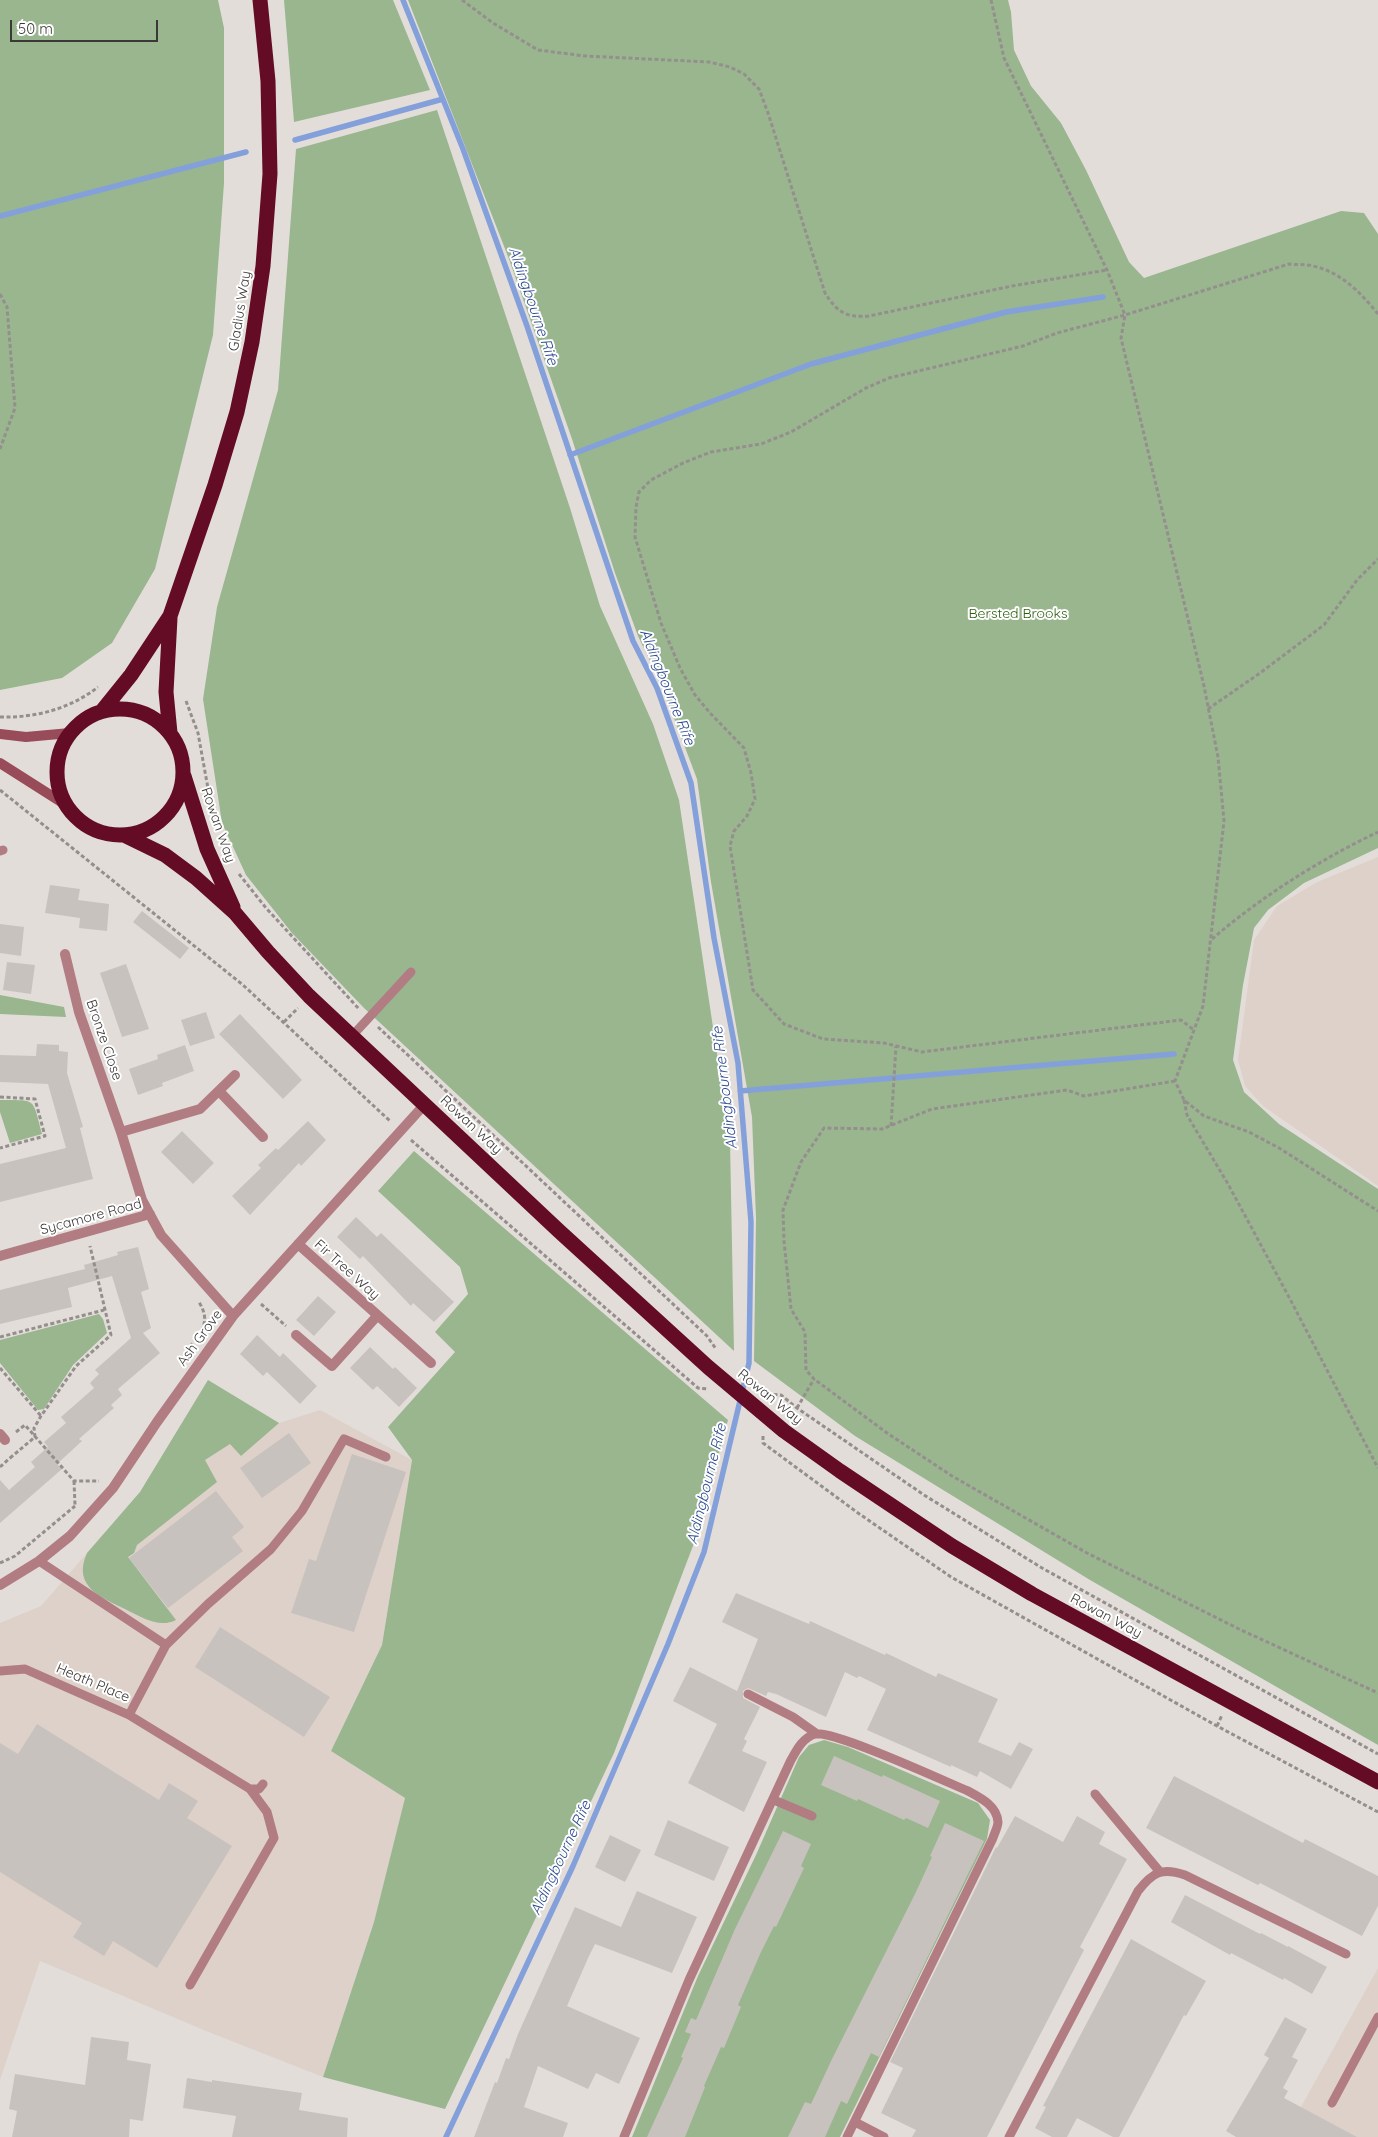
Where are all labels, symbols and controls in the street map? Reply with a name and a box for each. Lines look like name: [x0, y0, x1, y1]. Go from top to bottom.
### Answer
scale bar: [12, 10, 160, 42]
text: 50 m: [18, 19, 53, 38]
water label: Aldingbourne Rife: [504, 245, 562, 367]
street label: Gladius Way: [225, 270, 255, 352]
park label: Bersted Brooks: [969, 606, 1067, 622]
water label: Aldingbourne Rife: [636, 626, 698, 748]
street label: Rowan Way: [197, 785, 239, 865]
street label: Bronze Close: [82, 997, 126, 1083]
water label: Aldingbourne Rife: [709, 1026, 741, 1150]
street label: Rowan Way: [437, 1092, 505, 1158]
street label: Sycamore Road: [38, 1195, 144, 1239]
street label: Fir Tree Way: [311, 1236, 383, 1304]
street label: Ash Grove: [174, 1306, 226, 1370]
street label: Rowan Way: [734, 1366, 806, 1428]
water label: Aldingbourne Rife: [683, 1422, 731, 1546]
street label: Rowan Way: [1067, 1590, 1145, 1642]
street label: Heath Place: [54, 1660, 132, 1706]
water label: Aldingbourne Rife: [527, 1798, 595, 1918]

